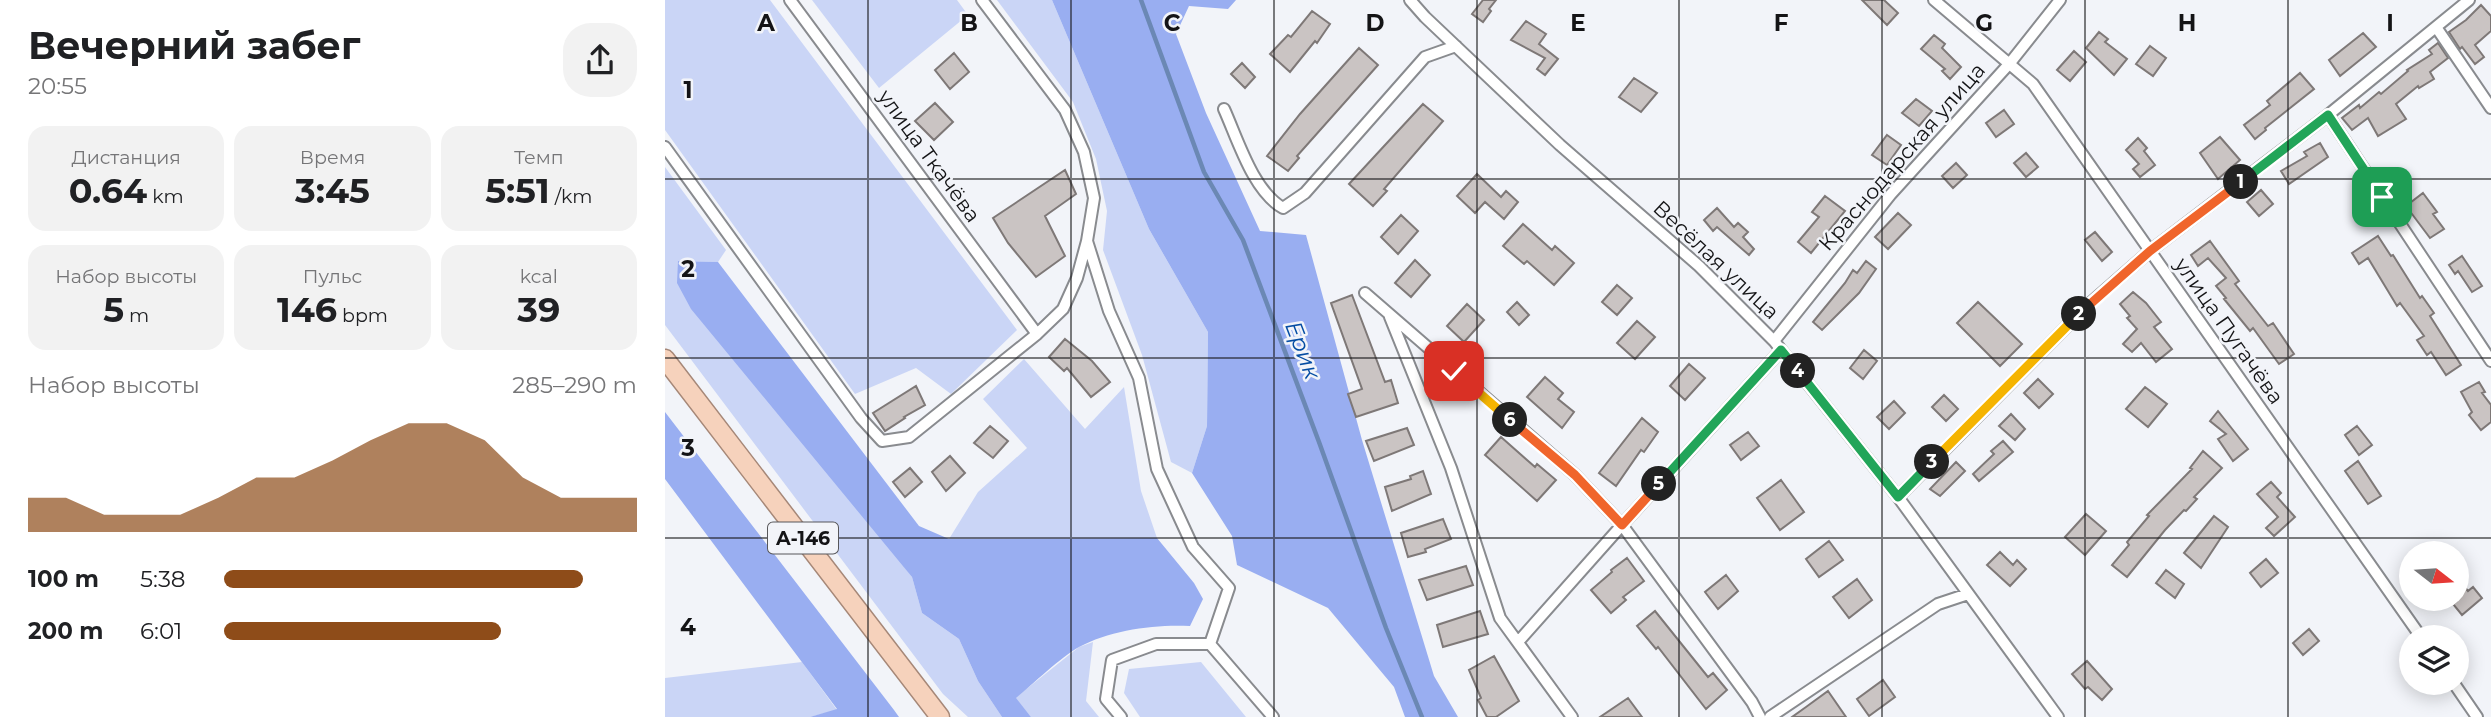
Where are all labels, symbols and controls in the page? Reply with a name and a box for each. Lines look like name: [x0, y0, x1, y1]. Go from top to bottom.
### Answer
text: A: [756, 9, 775, 37]
text: B: [960, 9, 978, 37]
text: C: [1164, 9, 1181, 37]
text: D: [1366, 9, 1385, 37]
text: E: [1570, 9, 1586, 37]
text: F: [1774, 9, 1789, 37]
text: G: [1975, 9, 1993, 37]
text: H: [2178, 9, 2196, 37]
text: I: [2386, 9, 2394, 37]
text: Вечерний забег: [28, 22, 361, 69]
button: share: [563, 23, 637, 97]
street label: Краснодарская улица: [1813, 58, 1990, 256]
text: 20:55: [28, 72, 87, 100]
text: 1: [683, 76, 693, 104]
street label: улица Ткачёва: [872, 84, 986, 227]
text: Дистанция: [72, 146, 181, 169]
text: Время: [300, 146, 365, 169]
text: Темп: [514, 146, 564, 169]
pin: 1: [2223, 164, 2259, 200]
pin: [2352, 167, 2412, 227]
text: 0.64: [69, 169, 147, 212]
text: 3:45: [295, 169, 370, 212]
text: 5:51: [485, 169, 550, 212]
text: 1: [2237, 170, 2244, 193]
icon: arrive: [2363, 178, 2401, 216]
text: km: [147, 185, 184, 208]
text: /km: [550, 185, 593, 208]
street label: Весёлая улица: [1648, 195, 1784, 324]
street label: улица Пугачёва: [2169, 252, 2289, 409]
text: 2: [681, 255, 695, 283]
text: Набор высоты: [55, 265, 197, 288]
text: Пульс: [303, 265, 362, 288]
text: kcal: [520, 265, 558, 288]
text: 5: [103, 288, 124, 331]
text: 146: [277, 288, 337, 331]
text: 39: [517, 288, 560, 331]
pin: 2: [2061, 296, 2097, 332]
text: 2: [2073, 302, 2084, 325]
text: m: [124, 304, 149, 327]
text: bpm: [337, 304, 388, 327]
water label: Ерик: [1279, 317, 1327, 384]
pin: [1424, 341, 1484, 401]
icon: check: [1435, 352, 1473, 390]
pin: 4: [1781, 354, 1815, 388]
text: 4: [1791, 359, 1804, 382]
text: Набор высоты: [28, 371, 200, 399]
text: 285–290 m: [512, 371, 637, 399]
pin: 6: [1493, 402, 1527, 438]
text: 6: [1503, 408, 1516, 431]
text: 3: [680, 434, 695, 462]
pin: 3: [1915, 444, 1949, 480]
text: 3: [1926, 450, 1937, 473]
pin: 5: [1641, 466, 1677, 502]
text: 5: [1653, 472, 1664, 495]
road number: А-146: [768, 523, 838, 554]
north arrow: [2399, 541, 2469, 611]
map controls: [2399, 541, 2469, 695]
text: 100 m: [28, 565, 99, 593]
text: 5:38: [140, 565, 186, 593]
text: 4: [680, 613, 696, 641]
text: 200 m: [28, 617, 103, 645]
text: 6:01: [140, 617, 182, 645]
button: layers: [2399, 625, 2469, 695]

